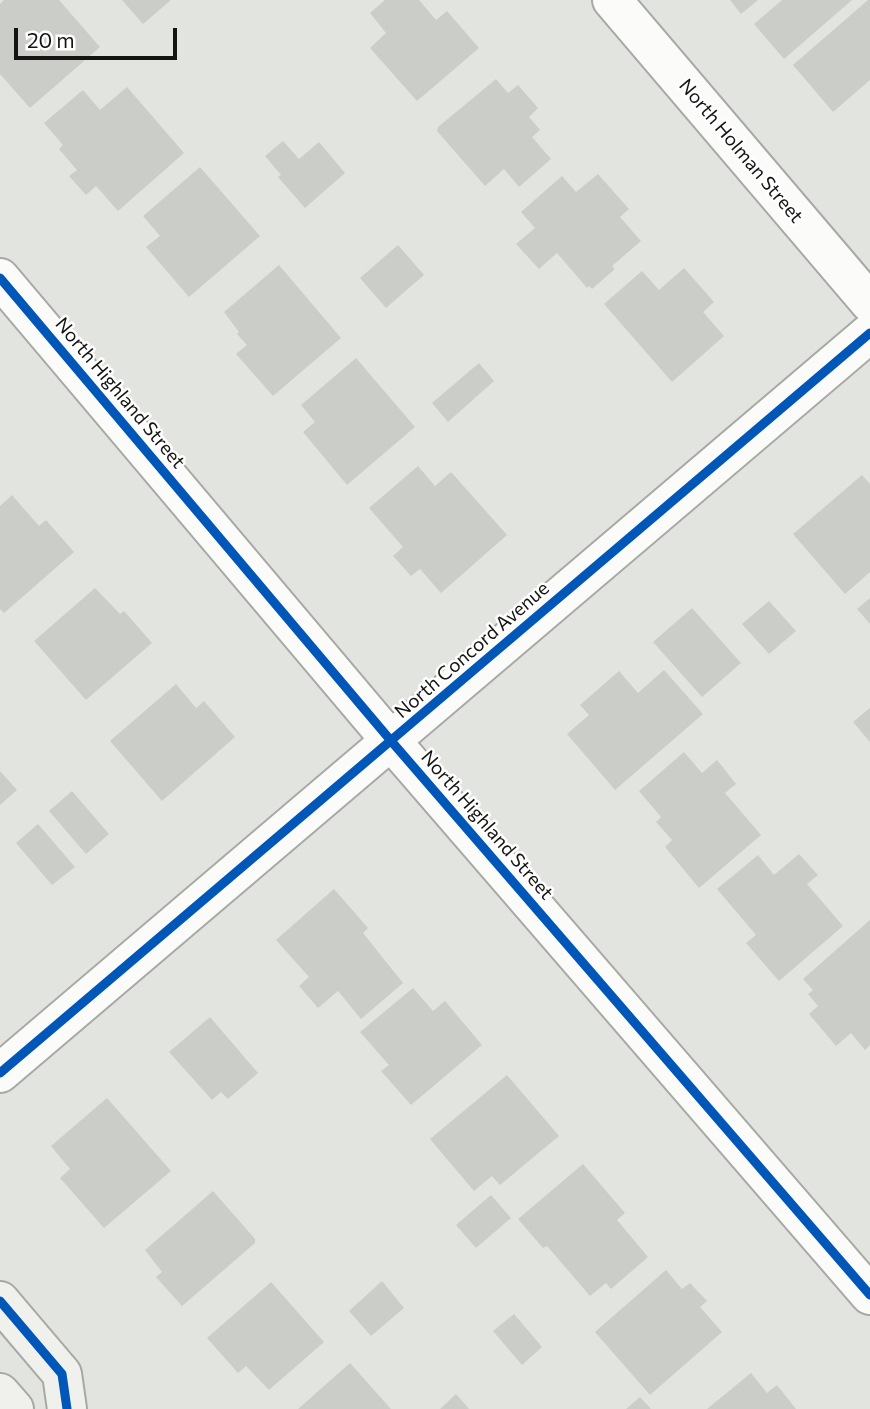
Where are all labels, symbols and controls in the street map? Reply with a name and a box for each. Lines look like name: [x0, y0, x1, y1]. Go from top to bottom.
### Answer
scale bar: [18, 14, 180, 58]
text: 20 m: [27, 27, 75, 52]
street label: North Holman Street: [674, 74, 808, 228]
street label: North Highland Street: [50, 313, 190, 473]
street label: North Concord Avenue: [390, 577, 554, 723]
street label: North Highland Street: [416, 746, 558, 904]

